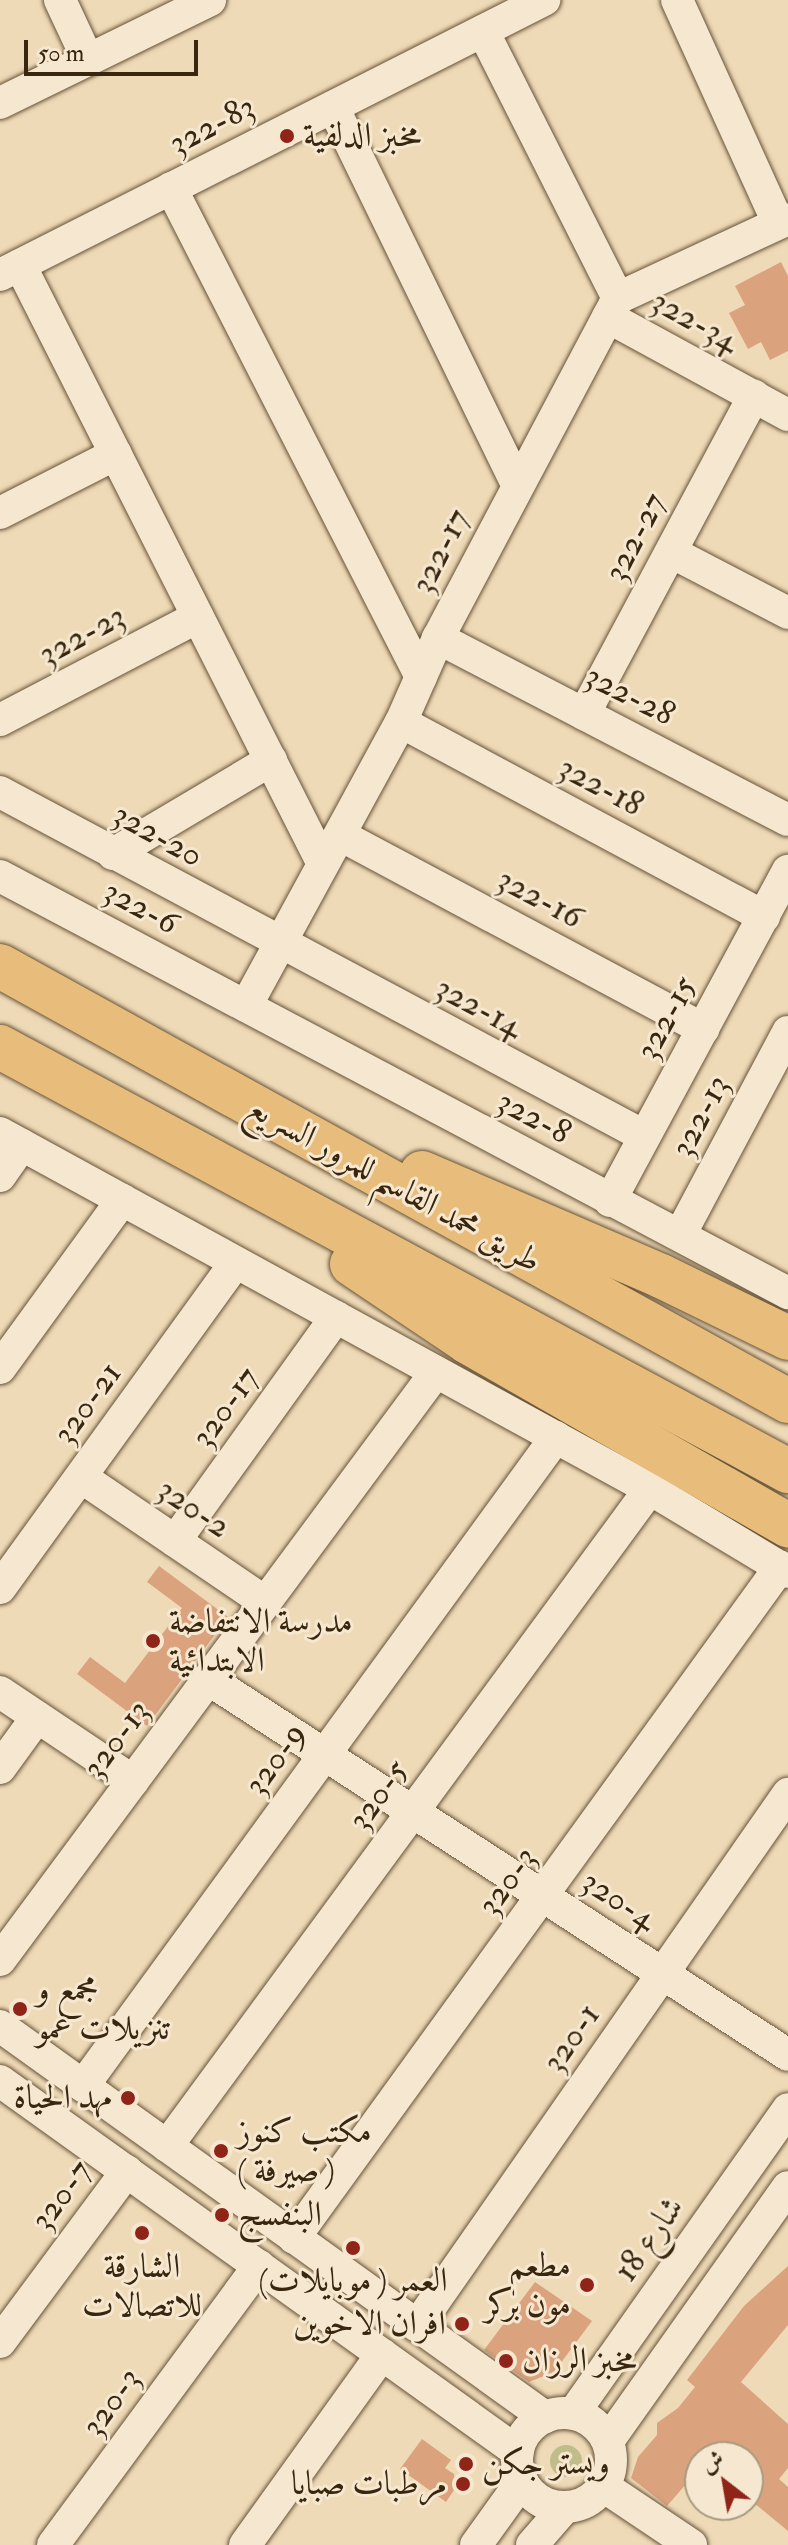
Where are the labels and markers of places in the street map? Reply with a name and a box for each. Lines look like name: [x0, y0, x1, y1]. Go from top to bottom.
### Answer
place label: مخبز الدلفية: [303, 116, 421, 156]
marker: مخبز الدلفية: [278, 127, 296, 145]
place label: مدرسة الانتفاضة الابتدائية: [169, 1601, 353, 1680]
marker: مدرسة الانتفاضة الابتدائية: [144, 1632, 162, 1650]
place label: مجمع و تنزيلات عمو: [36, 1969, 170, 2048]
marker: مجمع و تنزيلات عمو: [11, 2000, 29, 2018]
place label: مهد الحياة: [13, 2078, 112, 2118]
marker: مهد الحياة: [119, 2089, 137, 2107]
place label: مكتب كنوز ( صيرفة ): [237, 2111, 372, 2190]
marker: مكتب كنوز ( صيرفة ): [212, 2142, 230, 2160]
place label: البنفسج: [238, 2195, 322, 2235]
marker: البنفسج: [213, 2206, 231, 2224]
marker: الشارقة للاتصالات: [133, 2224, 151, 2242]
marker: العمر ( موبايلات): [344, 2239, 362, 2257]
place label: مطعم مون بركر: [485, 2245, 571, 2324]
place label: الشارقة للاتصالات: [82, 2246, 202, 2326]
place label: العمر ( موبايلات): [258, 2261, 448, 2301]
marker: مطعم مون بركر: [578, 2276, 596, 2294]
place label: افران الاخوين: [293, 2304, 446, 2344]
marker: افران الاخوين: [453, 2315, 471, 2333]
place label: مخبز الرزان: [522, 2341, 637, 2381]
marker: مخبز الرزان: [497, 2352, 515, 2370]
place label: ويستر جكن: [482, 2444, 610, 2484]
marker: ويستر جكن: [457, 2455, 475, 2473]
place label: مرطبات صبايا: [291, 2464, 447, 2504]
marker: مرطبات صبايا: [454, 2475, 472, 2493]

